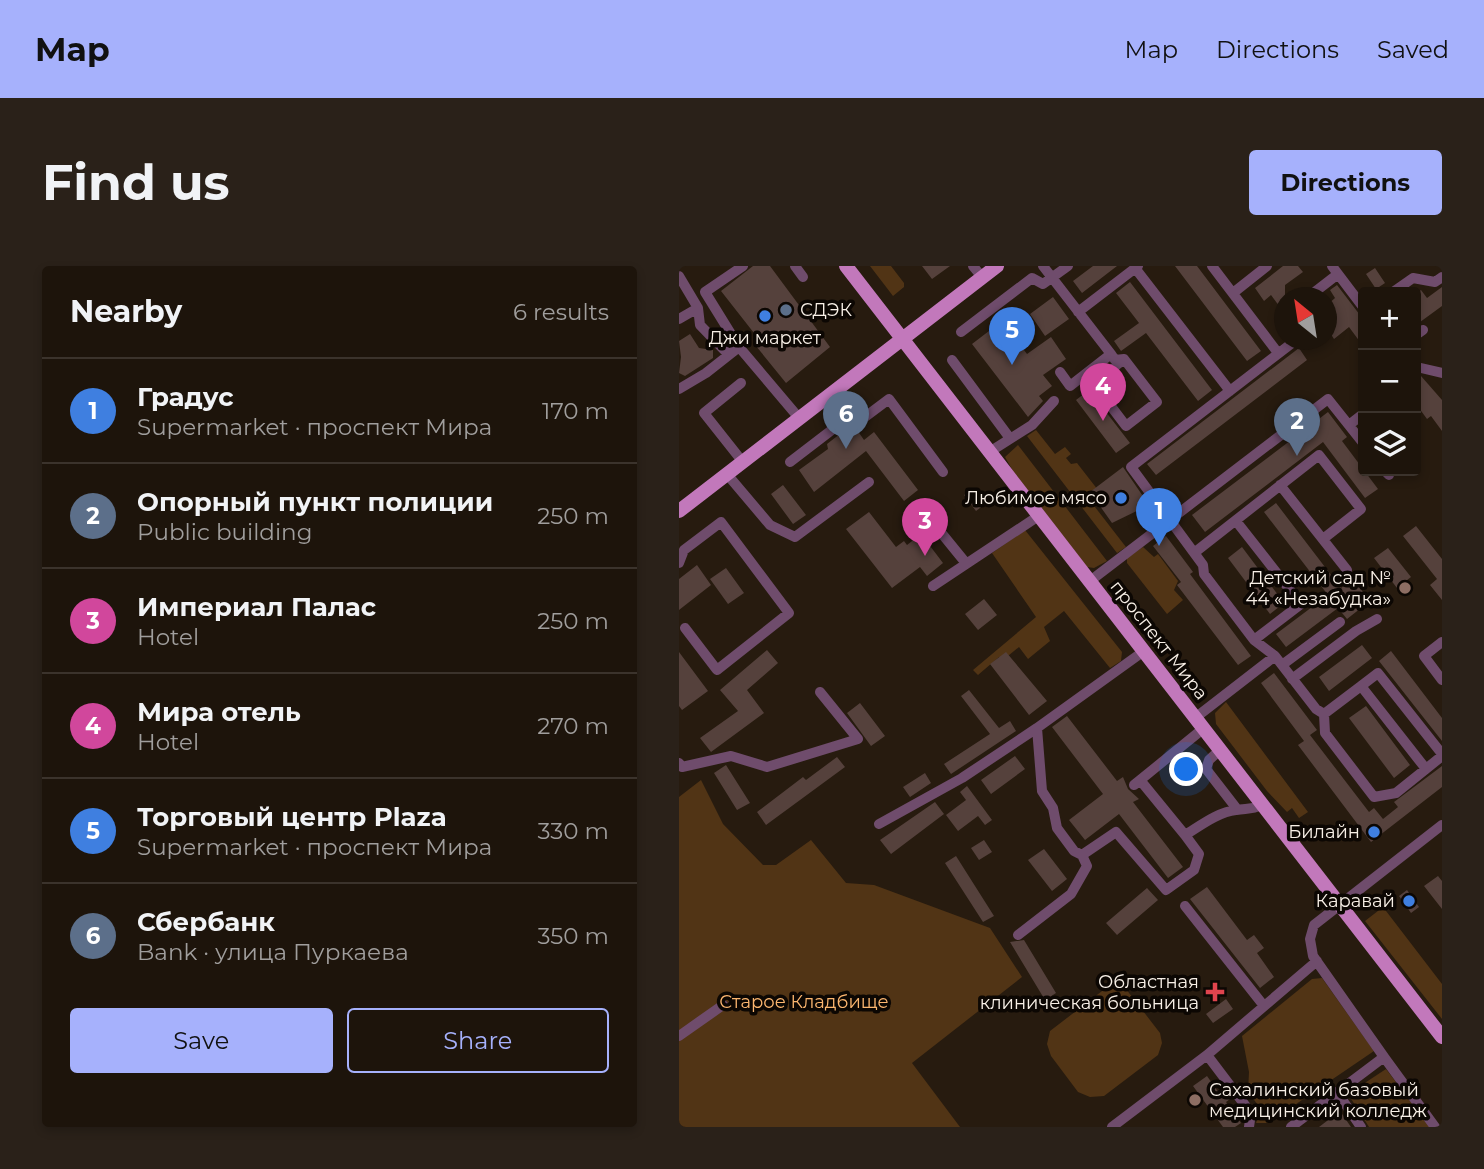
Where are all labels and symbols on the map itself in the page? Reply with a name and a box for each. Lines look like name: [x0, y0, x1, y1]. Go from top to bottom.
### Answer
north arrow: [1274, 287, 1337, 350]
place label: СДЭК: [800, 299, 853, 321]
marker: СДЭК: [778, 302, 794, 318]
pin: 5: [989, 307, 1035, 365]
marker: Джи маркет: [757, 308, 773, 324]
place label: Джи маркет: [709, 327, 822, 349]
pin: 4: [1080, 363, 1126, 421]
pin: 6: [823, 391, 869, 449]
pin: 2: [1274, 398, 1320, 456]
place label: Любимое мясо: [965, 487, 1107, 509]
pin: 1: [1136, 488, 1182, 546]
marker: Любимое мясо: [1113, 490, 1129, 506]
pin: 3: [902, 498, 948, 556]
place label: Детский сад № 44 «Незабудка»: [1246, 567, 1391, 610]
street label: проспект Мира: [1106, 576, 1212, 704]
marker: Детский сад № 44 «Незабудка»: [1397, 580, 1413, 596]
your location: [1169, 752, 1203, 786]
place label: Билайн: [1288, 821, 1360, 843]
marker: Билайн: [1366, 824, 1382, 840]
place label: Каравай: [1316, 890, 1395, 912]
marker: Каравай: [1401, 893, 1417, 909]
place label: Областная клиническая больница: [980, 971, 1199, 1014]
marker: Областная клиническая больница: [1205, 982, 1225, 1002]
park label: Старое Кладбище: [719, 991, 889, 1013]
place label: Сахалинский базовый медицинский колледж: [1209, 1079, 1427, 1122]
marker: Сахалинский базовый медицинский колледж: [1187, 1092, 1203, 1108]

